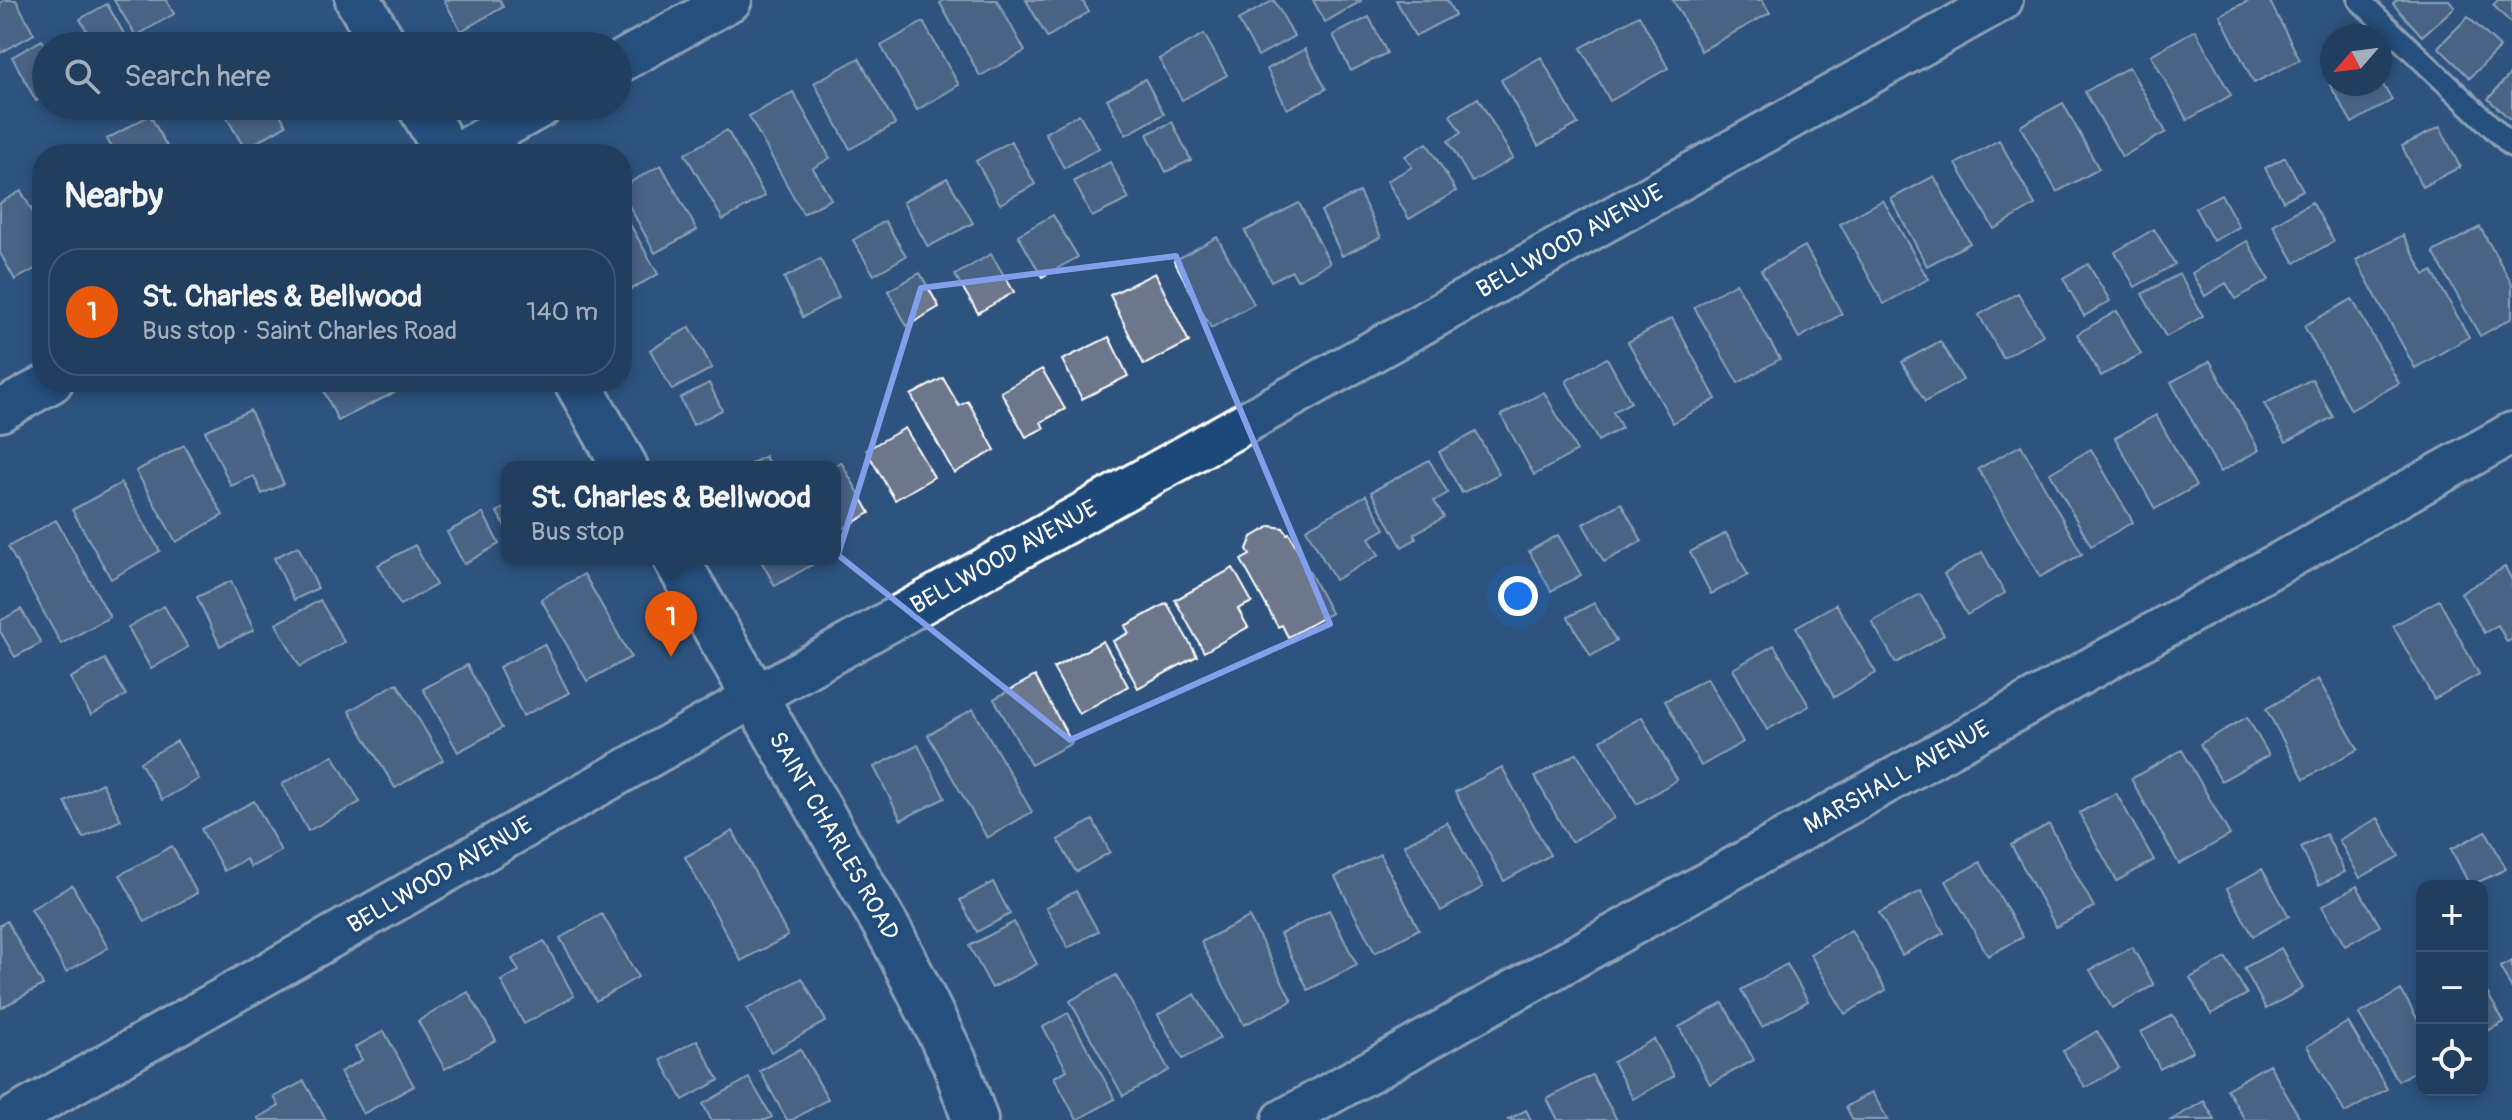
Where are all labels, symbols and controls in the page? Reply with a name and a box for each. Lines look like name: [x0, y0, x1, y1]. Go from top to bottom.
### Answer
north arrow: [2320, 24, 2392, 96]
search box: [32, 32, 632, 120]
icon: search: [60, 54, 104, 98]
text: Search here: [124, 58, 271, 95]
text: Nearby: [64, 175, 163, 218]
street label: BELLWOOD AVENUE: [1472, 178, 1668, 304]
text: St. Charles & Bellwood: [142, 278, 422, 315]
text: 1: [87, 296, 97, 328]
text: 140 m: [526, 296, 598, 328]
text: Bus stop · Saint Charles Road: [142, 315, 457, 347]
popup: [501, 461, 841, 565]
text: St. Charles & Bellwood: [531, 479, 811, 516]
street label: BELLWOOD AVENUE: [906, 494, 1102, 620]
text: Bus stop: [531, 516, 625, 548]
your location: [1498, 576, 1538, 616]
pin: 1: [645, 591, 697, 657]
street label: MARSHALL AVENUE: [1799, 714, 1995, 840]
street label: SAINT CHARLES ROAD: [763, 727, 905, 945]
street label: BELLWOOD AVENUE: [342, 810, 538, 940]
map controls: [2416, 880, 2488, 1096]
button: +: [2416, 880, 2488, 952]
button: −: [2416, 952, 2488, 1024]
button: locate: [2416, 1024, 2488, 1096]

